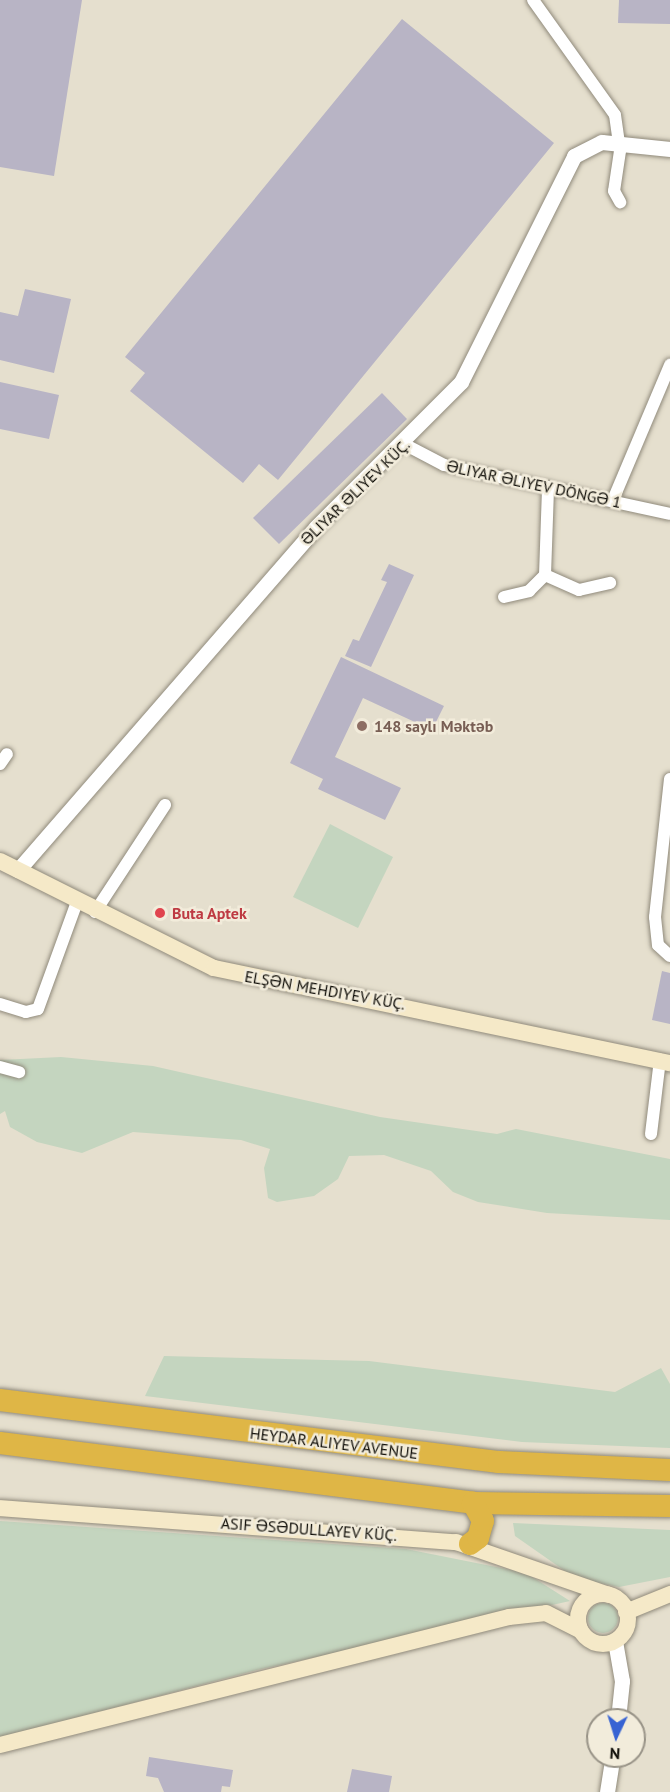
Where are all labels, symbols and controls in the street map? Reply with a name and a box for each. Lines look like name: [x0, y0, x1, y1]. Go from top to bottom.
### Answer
street label: ƏLIYAR ƏLIYEV KÜÇ.: [296, 435, 414, 549]
street label: ƏLIYAR ƏLIYEV DÖNGƏ 1: [445, 456, 623, 512]
place label: 148 saylı Məktəb: [374, 716, 493, 736]
marker: 148 saylı Məktəb: [355, 719, 369, 733]
place label: Buta Aptek: [172, 903, 247, 923]
marker: Buta Aptek: [153, 906, 167, 920]
street label: ELŞƏN MEHDIYEV KÜÇ.: [243, 966, 407, 1014]
street label: HEYDAR ALIYEV AVENUE: [248, 1423, 420, 1463]
street label: ASIF ƏSƏDULLAYEV KÜÇ.: [220, 1513, 398, 1545]
north arrow: [586, 1708, 646, 1768]
text: N: [609, 1744, 621, 1764]

